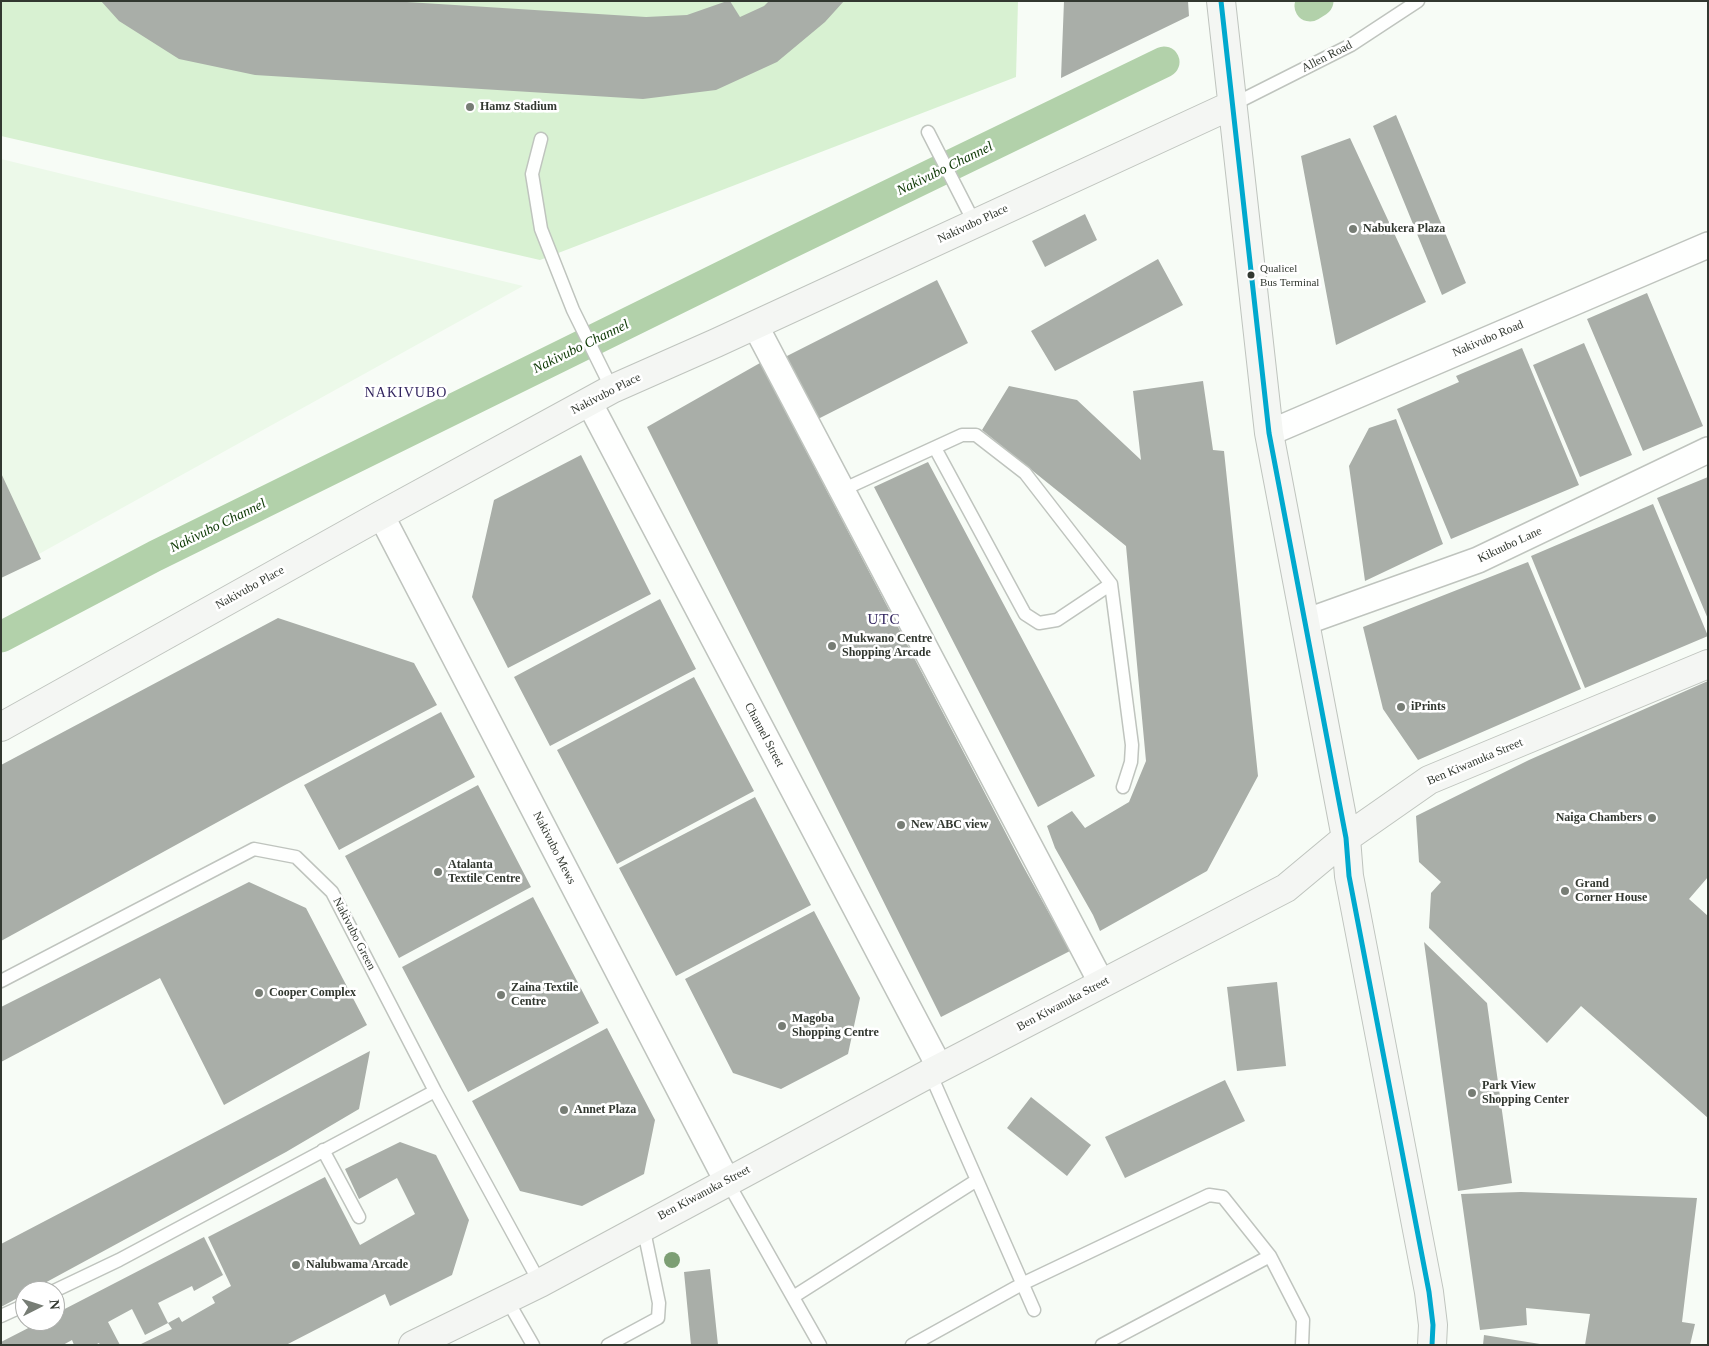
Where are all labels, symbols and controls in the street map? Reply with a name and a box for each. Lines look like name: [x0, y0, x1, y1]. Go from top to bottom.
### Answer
street label: Allen Road: [1299, 38, 1355, 76]
place label: Hamz Stadium: [480, 100, 557, 114]
marker: Hamz Stadium: [464, 101, 476, 113]
water label: Nakivubo Channel: [894, 139, 996, 199]
street label: Nakivubo Place: [935, 201, 1011, 247]
place label: Nabukera Plaza: [1363, 222, 1445, 236]
marker: Nabukera Plaza: [1347, 223, 1359, 235]
place label: Qualicel Bus Terminal: [1260, 262, 1319, 288]
marker: Qualicel Bus Terminal: [1246, 270, 1256, 280]
water label: Nakivubo Channel: [530, 317, 632, 377]
street label: Nakivubo Road: [1450, 318, 1526, 360]
street label: Nakivubo Place: [569, 370, 643, 418]
district label: NAKIVUBO: [364, 385, 448, 401]
water label: Nakivubo Channel: [167, 496, 269, 556]
street label: Kikuubo Lane: [1476, 524, 1544, 566]
street label: Nakivubo Place: [213, 563, 287, 613]
district label: UTC: [867, 611, 901, 629]
place label: Mukwano Centre Shopping Arcade: [842, 632, 932, 660]
marker: Mukwano Centre Shopping Arcade: [826, 640, 838, 652]
street label: Channel Street: [741, 700, 787, 770]
place label: iPrints: [1411, 700, 1446, 714]
marker: iPrints: [1395, 701, 1407, 713]
street label: Ben Kiwanuka Street: [1425, 735, 1525, 789]
street label: Nakivubo Mews: [530, 809, 578, 887]
place label: Naiga Chambers: [1556, 811, 1642, 825]
marker: Naiga Chambers: [1646, 812, 1658, 824]
place label: New ABC view: [911, 818, 988, 832]
marker: New ABC view: [895, 819, 907, 831]
place label: Atalanta Textile Centre: [448, 858, 520, 886]
marker: Atalanta Textile Centre: [432, 866, 444, 878]
place label: Grand Corner House: [1575, 877, 1647, 905]
marker: Grand Corner House: [1559, 885, 1571, 897]
street label: Nakivubo Green: [330, 895, 378, 973]
street label: Ben Kiwanuka Street: [1014, 974, 1112, 1034]
place label: Zaina Textile Centre: [511, 981, 578, 1009]
place label: Cooper Complex: [269, 986, 356, 1000]
marker: Cooper Complex: [253, 987, 265, 999]
marker: Zaina Textile Centre: [495, 989, 507, 1001]
place label: Magoba Shopping Centre: [792, 1012, 879, 1040]
marker: Magoba Shopping Centre: [776, 1020, 788, 1032]
place label: Park View Shopping Center: [1482, 1079, 1569, 1107]
marker: Park View Shopping Center: [1466, 1087, 1478, 1099]
place label: Annet Plaza: [574, 1103, 636, 1117]
marker: Annet Plaza: [558, 1104, 570, 1116]
street label: Ben Kiwanuka Street: [655, 1163, 753, 1223]
place label: Nalubwama Arcade: [306, 1258, 408, 1272]
marker: Nalubwama Arcade: [290, 1259, 302, 1271]
north arrow: [15, 1281, 65, 1331]
text: N: [47, 1299, 62, 1310]

